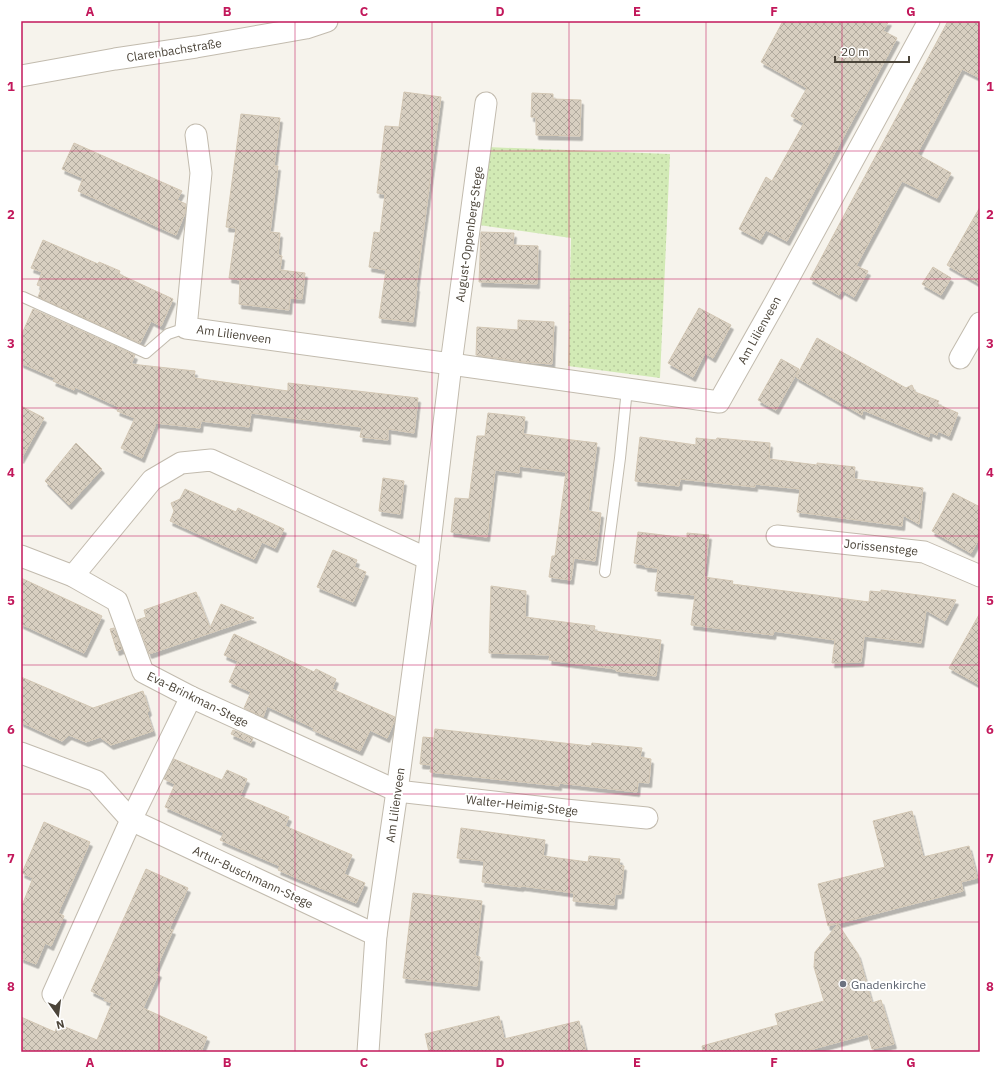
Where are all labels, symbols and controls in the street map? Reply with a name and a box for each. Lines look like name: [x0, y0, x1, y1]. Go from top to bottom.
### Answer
text: A: [86, 3, 95, 20]
text: B: [223, 3, 232, 20]
text: C: [360, 3, 369, 20]
text: D: [495, 3, 505, 20]
text: E: [633, 3, 641, 20]
text: F: [770, 3, 778, 20]
text: G: [906, 3, 916, 20]
street label: Clarenbachstraße: [125, 35, 223, 65]
scale bar: [835, 38, 909, 64]
text: 20 m: [841, 44, 869, 59]
text: 1: [7, 78, 15, 95]
text: 1: [986, 78, 994, 95]
street label: August-Oppenberg-Stege: [452, 165, 486, 303]
text: 2: [7, 206, 15, 223]
text: 2: [986, 206, 994, 223]
street label: Am Lilienveen: [734, 293, 784, 367]
street label: Am Lilienveen: [196, 321, 272, 347]
text: 3: [7, 335, 15, 352]
text: 3: [986, 335, 994, 352]
text: 4: [7, 464, 15, 481]
text: 4: [986, 464, 994, 481]
street label: Jorissenstege: [843, 536, 919, 558]
text: 5: [7, 592, 15, 609]
text: 5: [986, 592, 994, 609]
street label: Eva-Brinkman-Stege: [145, 668, 252, 730]
text: 6: [7, 721, 15, 738]
text: 6: [986, 721, 994, 738]
street label: Am Lilienveen: [382, 767, 408, 843]
street label: Walter-Heimig-Stege: [465, 792, 579, 818]
street label: Artur-Buschmann-Stege: [190, 842, 316, 912]
text: 7: [7, 850, 15, 867]
text: 7: [986, 850, 994, 867]
place label: Gnadenkirche: [851, 977, 926, 992]
text: 8: [7, 978, 15, 995]
text: 8: [986, 978, 994, 995]
marker: Gnadenkirche: [838, 979, 848, 989]
north arrow: [38, 995, 78, 1035]
text: N: [55, 1017, 66, 1032]
text: A: [86, 1054, 95, 1071]
text: B: [223, 1054, 232, 1071]
text: C: [360, 1054, 369, 1071]
text: D: [495, 1054, 505, 1071]
text: E: [633, 1054, 641, 1071]
text: F: [770, 1054, 778, 1071]
text: G: [906, 1054, 916, 1071]

